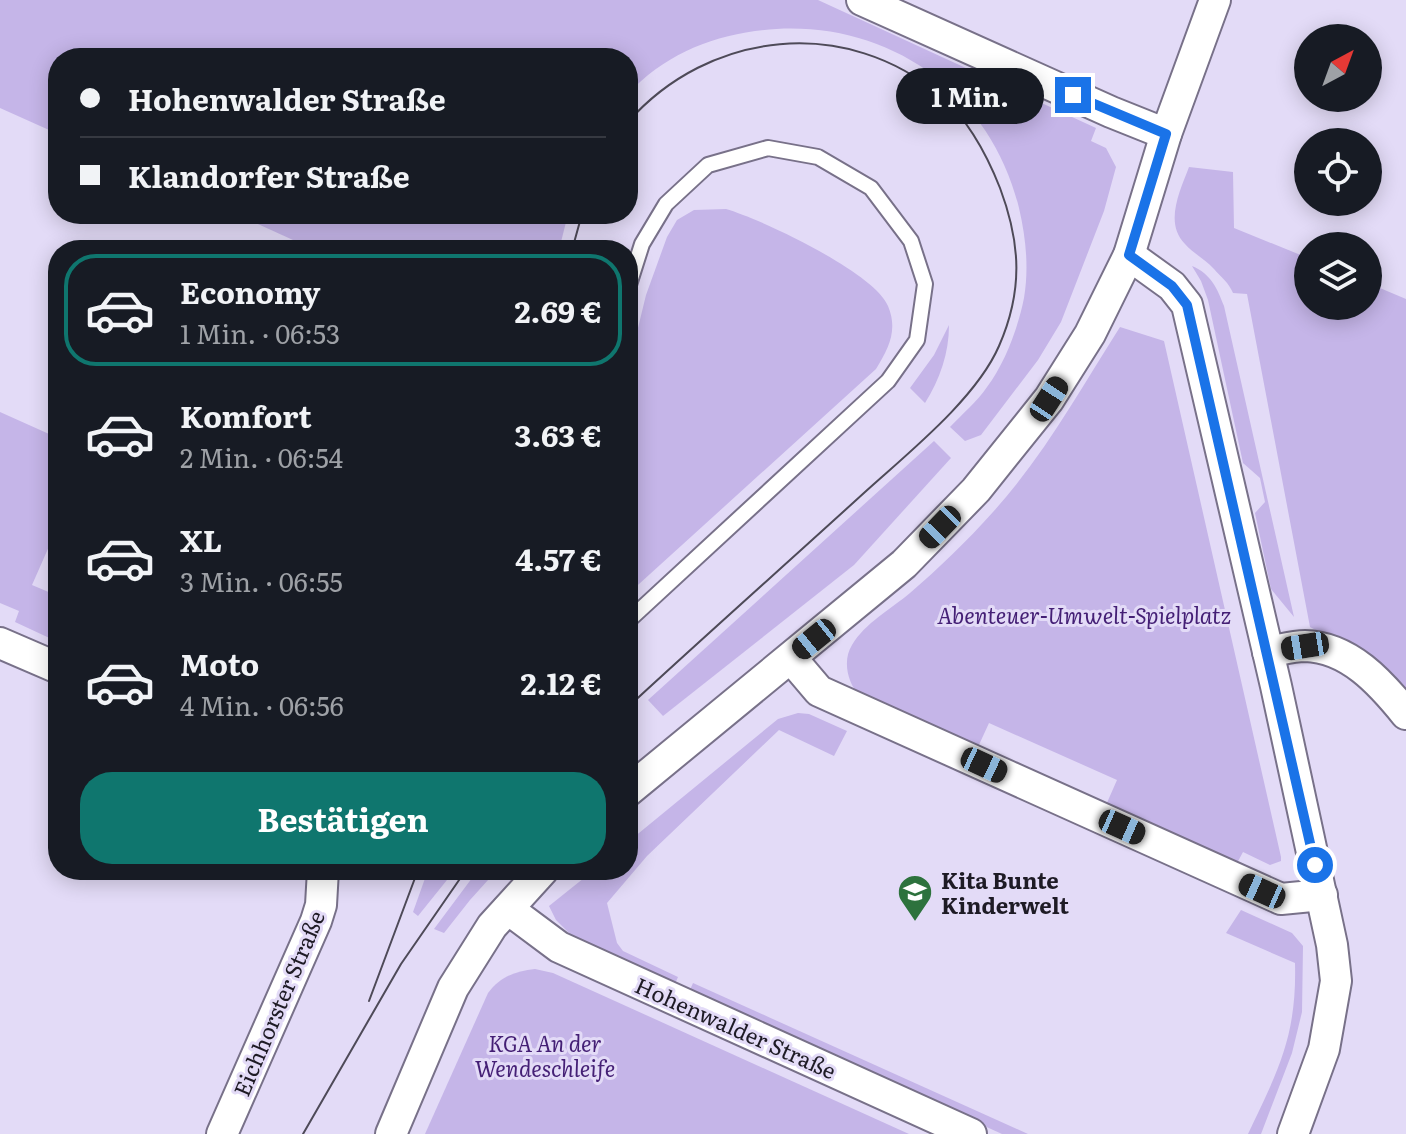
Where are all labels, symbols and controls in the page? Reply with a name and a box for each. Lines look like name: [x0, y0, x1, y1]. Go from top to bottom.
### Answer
north arrow: [1294, 24, 1382, 112]
map controls: [1294, 24, 1382, 320]
callout: 1 Min.: [897, 67, 1045, 123]
text: Hohenwalder Straße: [128, 76, 446, 120]
text: 1 Min.: [931, 76, 1009, 115]
route end: [1055, 77, 1091, 113]
button: locate: [1294, 128, 1382, 216]
text: Klandorfer Straße: [128, 153, 410, 197]
button: layers: [1294, 232, 1382, 320]
text: Economy: [180, 269, 320, 313]
icon: car: [84, 274, 156, 346]
text: 2.69 €: [514, 288, 602, 332]
text: 1 Min. · 06:53: [180, 313, 340, 352]
car: [1026, 372, 1072, 426]
text: Komfort: [180, 393, 312, 437]
icon: car: [84, 398, 156, 470]
text: 3.63 €: [514, 412, 602, 456]
text: 2 Min. · 06:54: [180, 437, 343, 476]
car: [915, 501, 965, 553]
text: XL: [180, 517, 222, 561]
icon: car: [84, 522, 156, 594]
text: 4.57 €: [515, 536, 602, 580]
text: 3 Min. · 06:55: [180, 561, 343, 600]
park label: Abenteuer-Umwelt-Spielplatz: [937, 598, 1231, 631]
car: [788, 615, 840, 663]
car: [1279, 630, 1331, 662]
text: Moto: [180, 641, 259, 685]
icon: car: [84, 646, 156, 718]
text: 2.12 €: [521, 660, 602, 704]
text: 4 Min. · 06:56: [180, 685, 344, 724]
car: [957, 744, 1011, 786]
button: Bestätigen: [80, 772, 606, 864]
car: [1095, 806, 1149, 848]
route start: [1297, 847, 1333, 883]
place label: Kita Bunte Kinderwelt: [941, 863, 1069, 921]
car: [1235, 870, 1289, 912]
school or university icon: Kita Bunte Kinderwelt: [896, 873, 934, 923]
street label: Eichhorster Straße: [224, 905, 332, 1101]
street label: Hohenwalder Straße: [630, 968, 842, 1086]
park label: KGA An der Wendeschleife: [475, 1026, 615, 1084]

